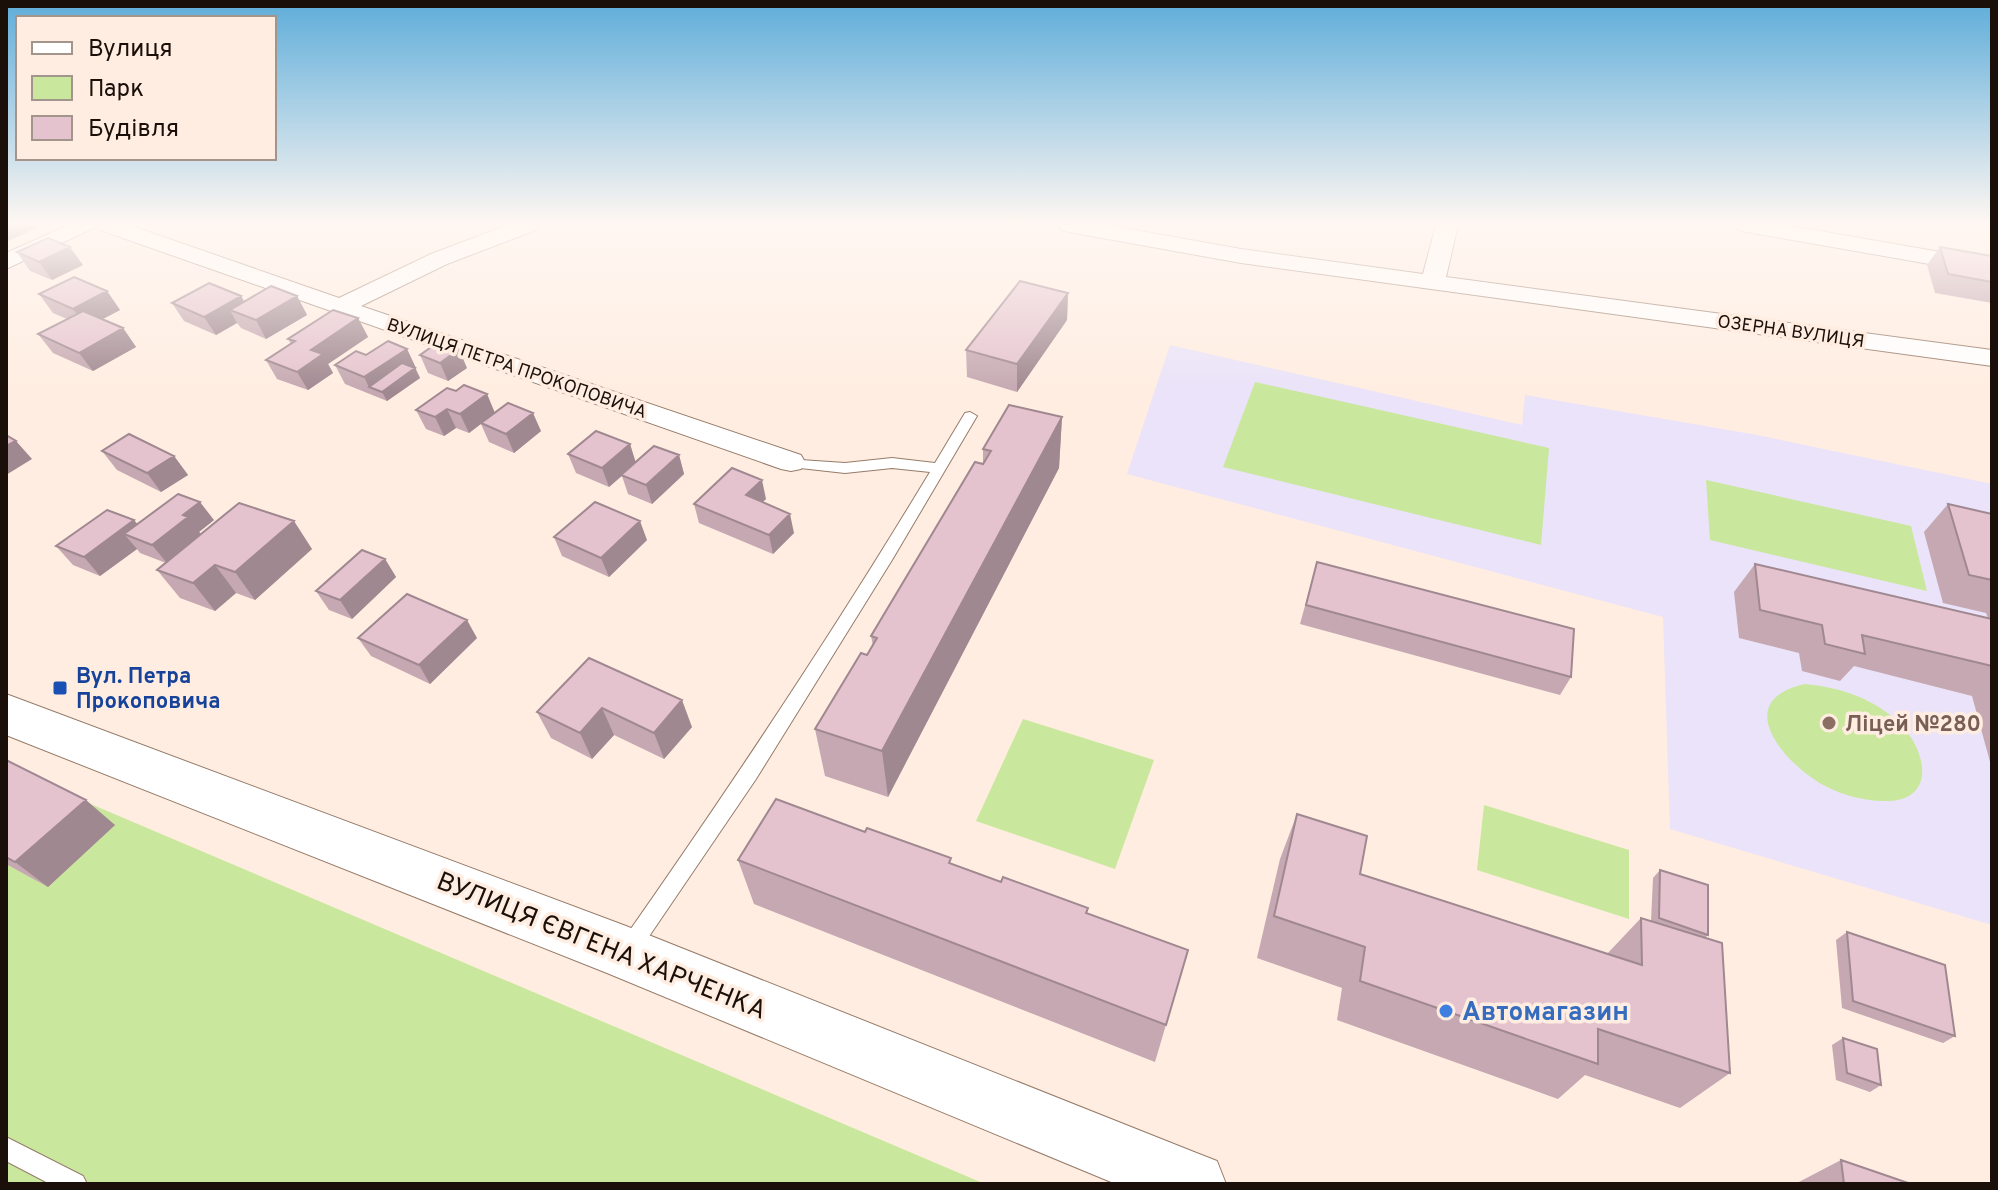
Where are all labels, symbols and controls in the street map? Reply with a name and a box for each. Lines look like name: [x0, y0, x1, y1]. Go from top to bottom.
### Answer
legend: [16, 16, 276, 160]
text: Вулиця: [88, 35, 172, 65]
text: Парк: [88, 75, 144, 105]
text: Будівля: [88, 115, 179, 145]
street label: ОЗЕРНА ВУЛИЦЯ: [1716, 311, 1866, 354]
street label: ВУЛИЦЯ ПЕТРА ПРОКОПОВИЧА: [383, 314, 650, 425]
place label: Вул. Петра Прокоповича: [76, 664, 221, 716]
marker: Вул. Петра Прокоповича: [51, 679, 69, 697]
place label: Ліцей №280: [1845, 712, 1981, 739]
marker: Ліцей №280: [1820, 714, 1838, 732]
street label: ВУЛИЦЯ ЄВГЕНА ХАРЧЕНКА: [431, 866, 771, 1029]
place label: Автомагазин: [1462, 997, 1629, 1030]
marker: Автомагазин: [1437, 1002, 1455, 1020]

